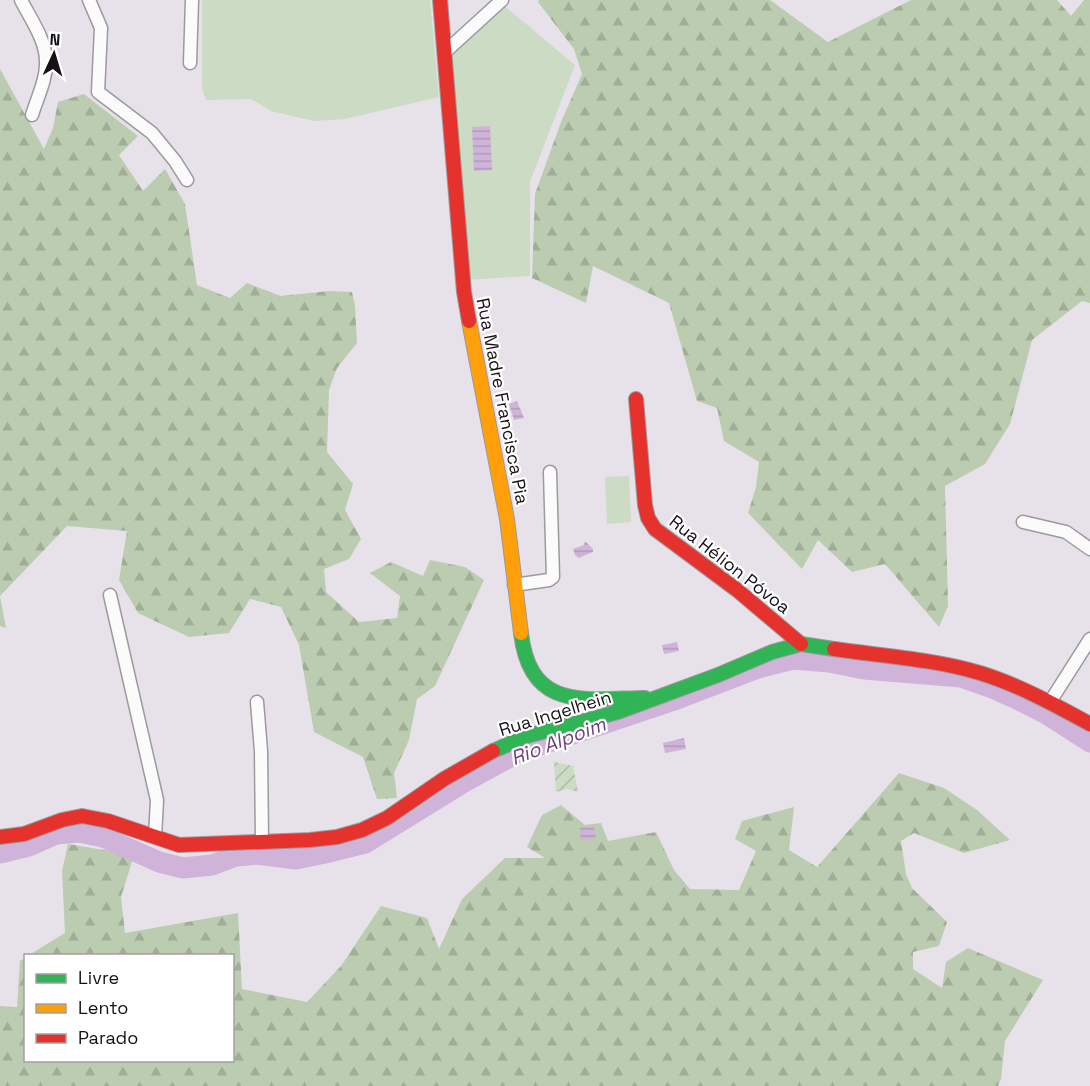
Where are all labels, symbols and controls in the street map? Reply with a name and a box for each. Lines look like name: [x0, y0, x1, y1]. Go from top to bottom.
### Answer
north arrow: [24, 24, 84, 84]
text: N: [49, 29, 61, 50]
street label: Rua Madre Francisca Pia: [472, 296, 534, 506]
street label: Rua Hélion Póvoa: [665, 510, 795, 618]
street label: Rua Ingelhein: [496, 685, 614, 741]
water label: Rio Alpoim: [507, 711, 610, 771]
legend: [24, 954, 234, 1062]
text: Livre: [78, 966, 119, 989]
text: Lento: [78, 996, 128, 1019]
text: Parado: [78, 1026, 138, 1049]

